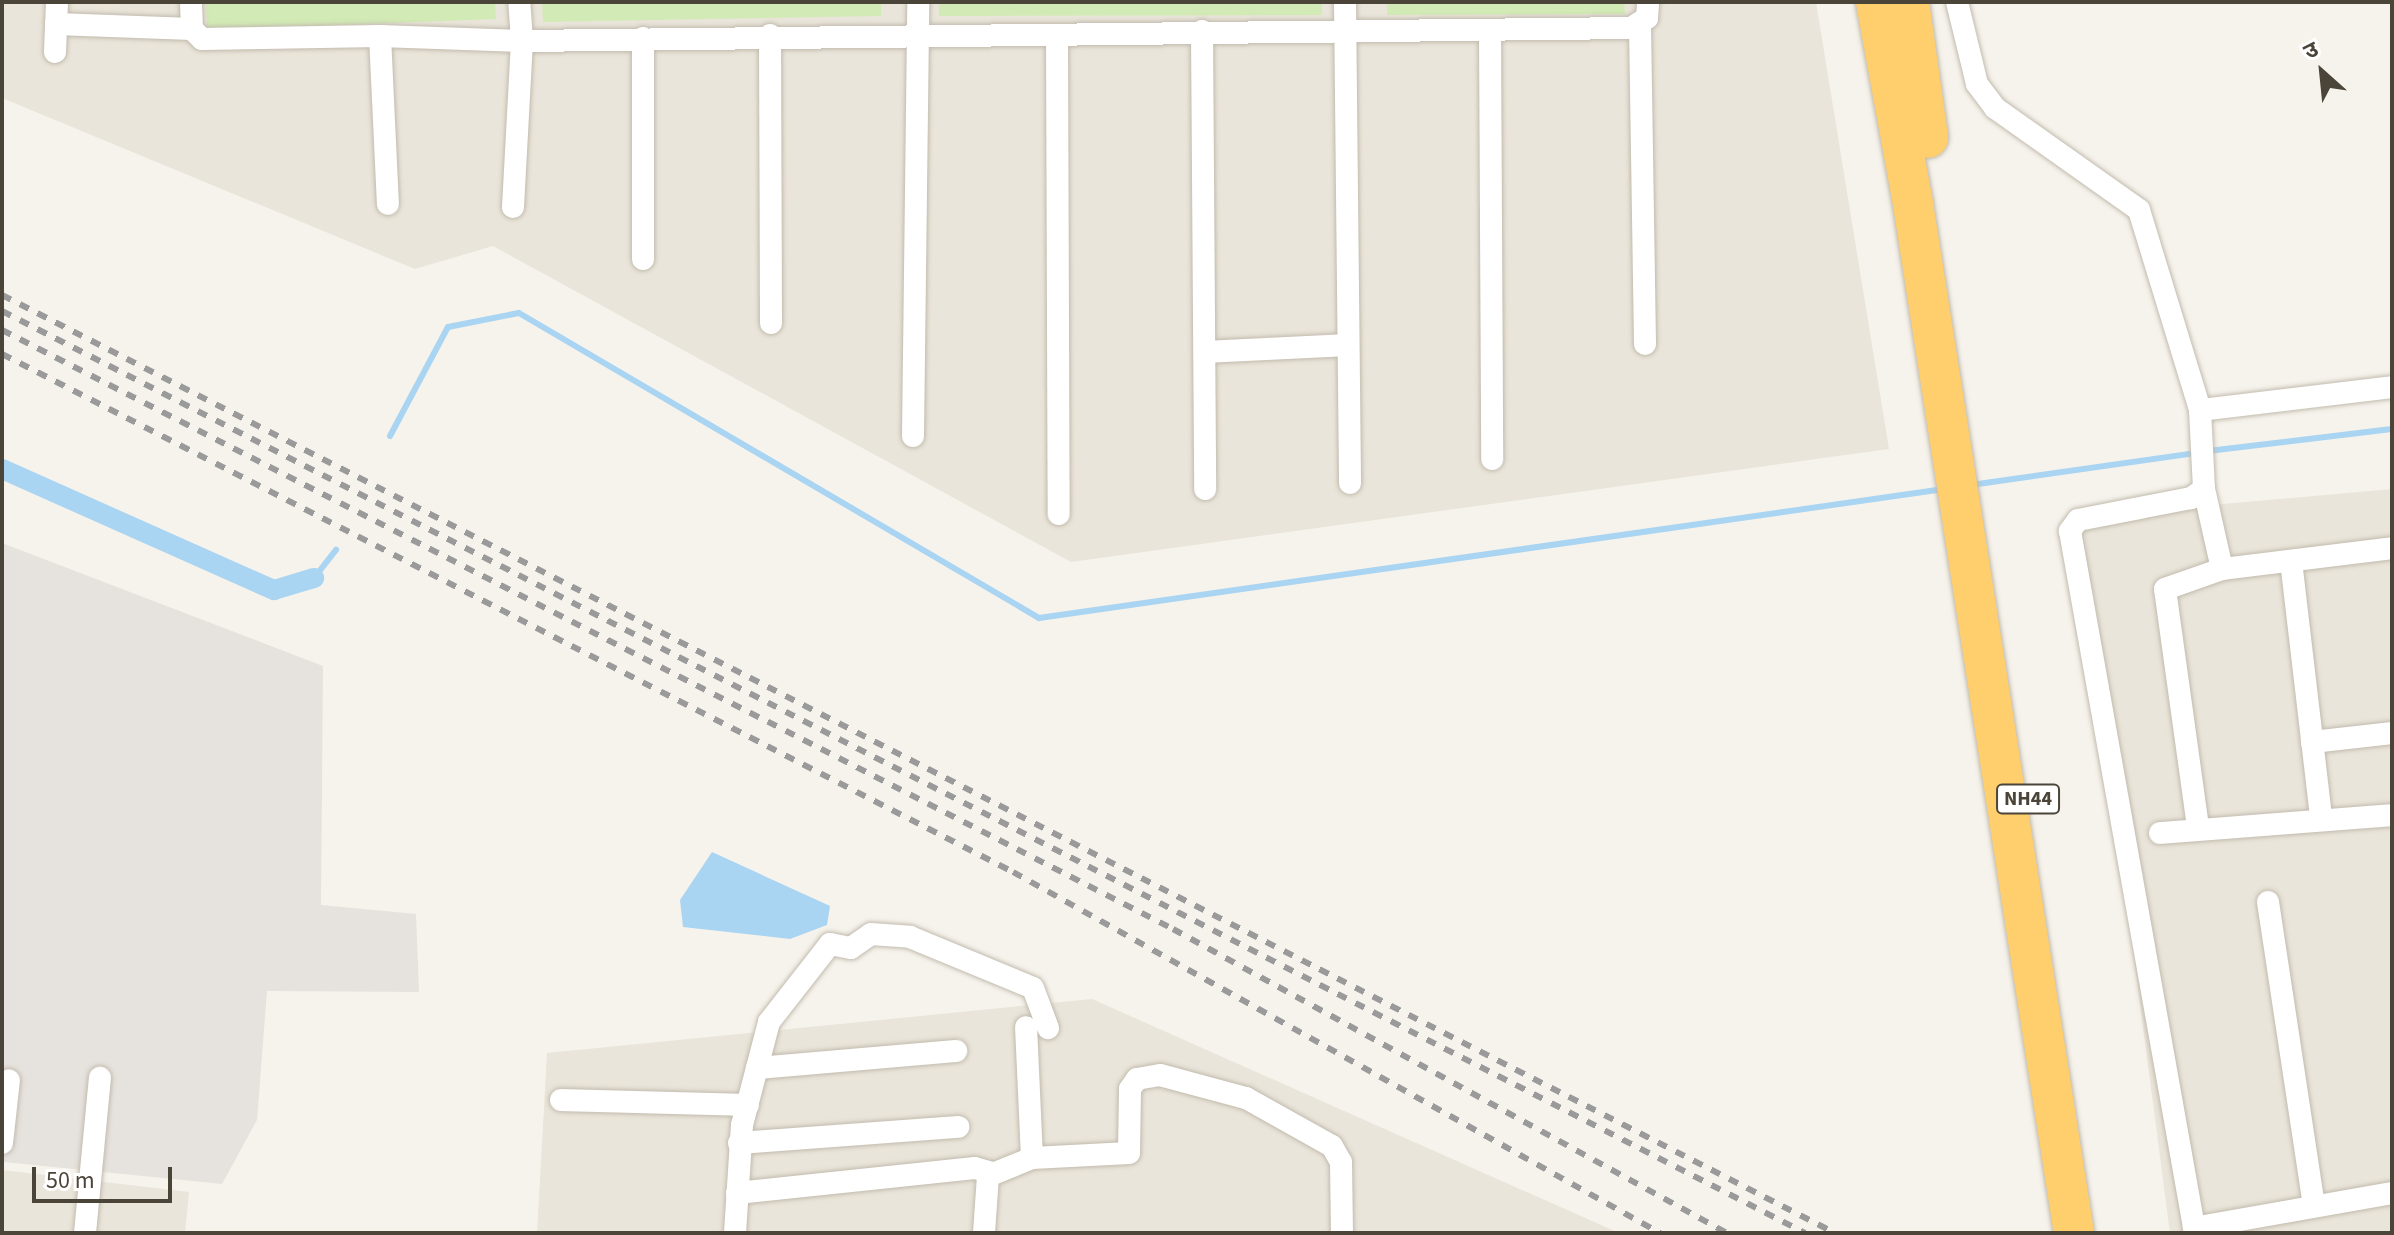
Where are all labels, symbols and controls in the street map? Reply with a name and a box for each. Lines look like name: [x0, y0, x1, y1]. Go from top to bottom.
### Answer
north arrow: [2282, 32, 2362, 112]
text: उ: [2298, 33, 2324, 68]
road number: NH44: [1996, 783, 2060, 815]
scale bar: [36, 1151, 176, 1201]
text: 50 m: [46, 1163, 95, 1198]

